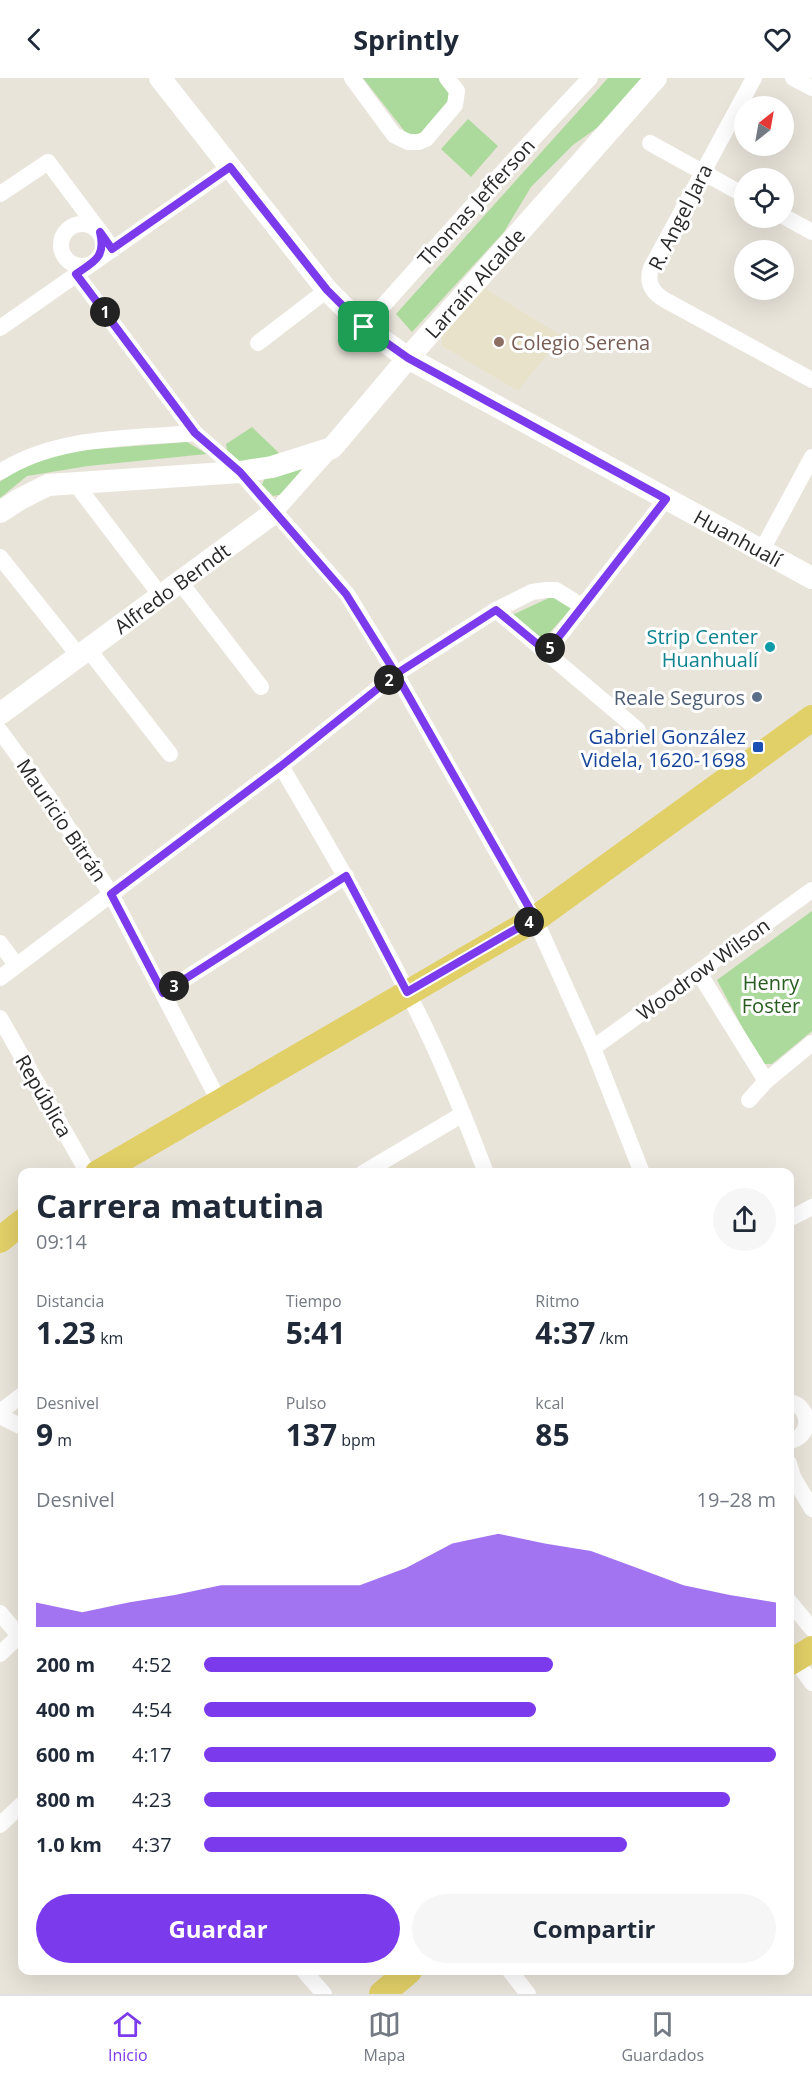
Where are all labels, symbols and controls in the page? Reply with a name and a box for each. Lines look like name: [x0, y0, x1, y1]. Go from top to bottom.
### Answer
text: Sprintly: [353, 21, 459, 58]
icon: back: [18, 23, 51, 56]
icon: heart: [761, 23, 794, 56]
north arrow: [734, 96, 794, 156]
map controls: [734, 96, 794, 300]
street label: Thomas Jefferson: [411, 132, 541, 272]
street label: R. Angel Jara: [642, 159, 718, 275]
button: locate: [734, 168, 794, 228]
street label: Larraín Alcalde: [418, 222, 531, 344]
button: layers: [734, 240, 794, 300]
pin: 1: [90, 297, 120, 327]
text: 1: [100, 301, 110, 323]
pin: [338, 301, 389, 352]
icon: arrive: [347, 310, 380, 343]
place label: Colegio Serena: [511, 329, 650, 356]
marker: Colegio Serena: [492, 335, 506, 349]
street label: Huanhualí: [689, 503, 788, 573]
street label: Alfredo Berndt: [108, 536, 235, 639]
place label: Strip Center Huanhualí: [647, 623, 759, 673]
pin: 5: [535, 633, 565, 663]
text: 5: [545, 637, 555, 659]
marker: Strip Center Huanhualí: [763, 640, 777, 654]
pin: 2: [374, 665, 404, 695]
text: 2: [384, 669, 394, 691]
place label: Reale Seguros: [614, 684, 745, 711]
marker: Reale Seguros: [750, 690, 764, 704]
place label: Gabriel González Videla, 1620-1698: [581, 723, 746, 773]
marker: Gabriel González Videla, 1620-1698: [751, 740, 765, 754]
street label: Mauricio Bitrán: [11, 753, 113, 887]
pin: 4: [514, 907, 544, 937]
text: 4: [524, 911, 534, 933]
street label: Woodrow Wilson: [631, 912, 775, 1026]
park label: Henry Foster: [742, 969, 800, 1019]
pin: 3: [159, 971, 189, 1001]
text: 3: [169, 975, 179, 997]
street label: República: [10, 1050, 78, 1142]
text: Carrera matutina: [36, 1183, 324, 1228]
button: share: [713, 1188, 776, 1251]
text: 09:14: [36, 1228, 87, 1255]
text: Distancia: [36, 1290, 104, 1312]
text: Tiempo: [286, 1290, 342, 1312]
text: Ritmo: [535, 1290, 579, 1312]
text: 1.23: [36, 1312, 96, 1353]
text: 5:41: [286, 1312, 346, 1353]
text: 4:37: [535, 1312, 595, 1353]
text: km: [96, 1327, 123, 1349]
text: /km: [595, 1327, 629, 1349]
text: Desnivel: [36, 1392, 99, 1414]
text: Pulso: [286, 1392, 326, 1414]
text: kcal: [535, 1392, 564, 1414]
text: 9: [36, 1414, 53, 1455]
text: 137: [286, 1414, 337, 1455]
text: 85: [535, 1414, 570, 1455]
text: m: [53, 1429, 72, 1451]
text: bpm: [337, 1429, 376, 1451]
text: Desnivel: [36, 1486, 115, 1513]
text: 19–28 m: [697, 1486, 776, 1513]
text: 200 m: [36, 1651, 95, 1678]
text: 4:52: [132, 1651, 172, 1678]
text: 400 m: [36, 1696, 95, 1723]
text: 4:54: [132, 1696, 172, 1723]
text: 600 m: [36, 1741, 95, 1768]
text: 4:17: [132, 1741, 172, 1768]
text: 800 m: [36, 1786, 95, 1813]
text: 4:23: [132, 1786, 172, 1813]
text: 1.0 km: [36, 1831, 102, 1858]
text: 4:37: [132, 1831, 172, 1858]
button: Guardar: [36, 1894, 400, 1963]
button: Compartir: [412, 1894, 776, 1963]
tab: Inicio: [108, 2008, 148, 2066]
tab: Mapa: [364, 2008, 406, 2066]
tab: Guardados: [621, 2008, 704, 2066]

